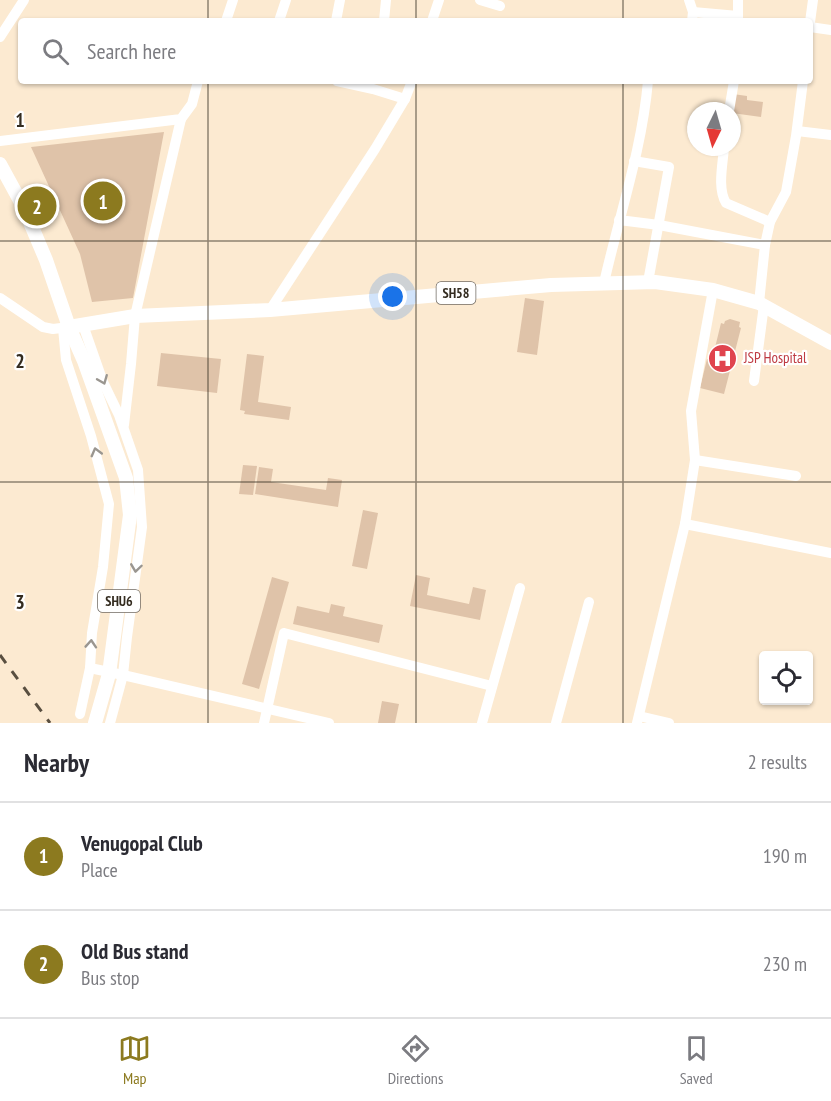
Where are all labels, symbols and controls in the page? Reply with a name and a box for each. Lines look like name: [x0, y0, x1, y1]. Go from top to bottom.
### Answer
search box: [18, 18, 813, 84]
icon: search: [39, 35, 72, 68]
text: Search here: [87, 37, 176, 65]
north arrow: [687, 102, 741, 156]
text: 1: [15, 107, 25, 133]
pin: 1: [84, 178, 122, 224]
pin: 2: [18, 184, 57, 228]
your location: [378, 282, 407, 311]
road number: SH58: [436, 282, 476, 304]
hospital icon: JSP Hospital: [707, 342, 739, 374]
text: 2: [15, 348, 25, 374]
place label: JSP Hospital: [743, 348, 807, 367]
one-way arrow: [96, 374, 108, 385]
one-way arrow: [90, 447, 103, 457]
one-way arrow: [131, 563, 143, 572]
text: 3: [15, 589, 25, 615]
road number: SHU6: [98, 590, 140, 612]
one-way arrow: [85, 640, 98, 649]
map controls: [759, 651, 813, 705]
button: locate: [759, 651, 813, 705]
text: Nearby: [24, 746, 89, 779]
text: 2 results: [748, 749, 807, 775]
text: Venugopal Club: [81, 829, 203, 857]
text: 1: [39, 843, 48, 869]
text: 190 m: [763, 843, 807, 869]
text: Place: [81, 857, 118, 883]
text: Old Bus stand: [81, 937, 188, 965]
text: 2: [39, 951, 48, 977]
text: 230 m: [763, 951, 807, 977]
text: Bus stop: [81, 965, 140, 991]
tab: Map: [118, 1032, 151, 1088]
tab: Directions: [388, 1032, 443, 1088]
tab: Saved: [680, 1032, 713, 1088]

